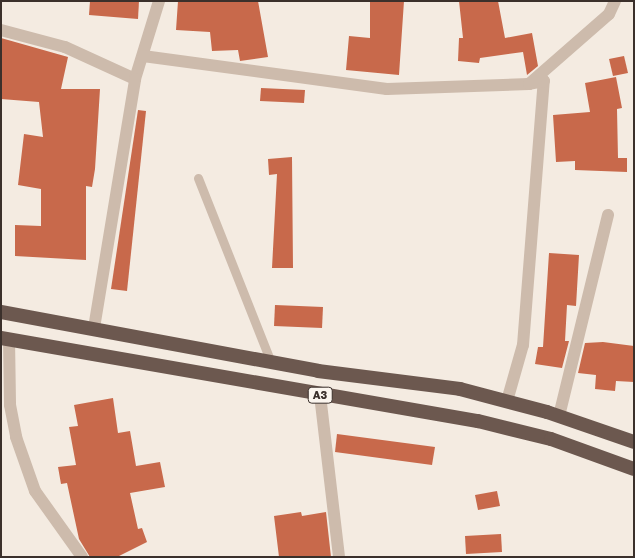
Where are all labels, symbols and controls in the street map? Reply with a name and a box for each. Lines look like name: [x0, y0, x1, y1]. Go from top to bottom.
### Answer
road number: A3: [308, 386, 332, 404]

